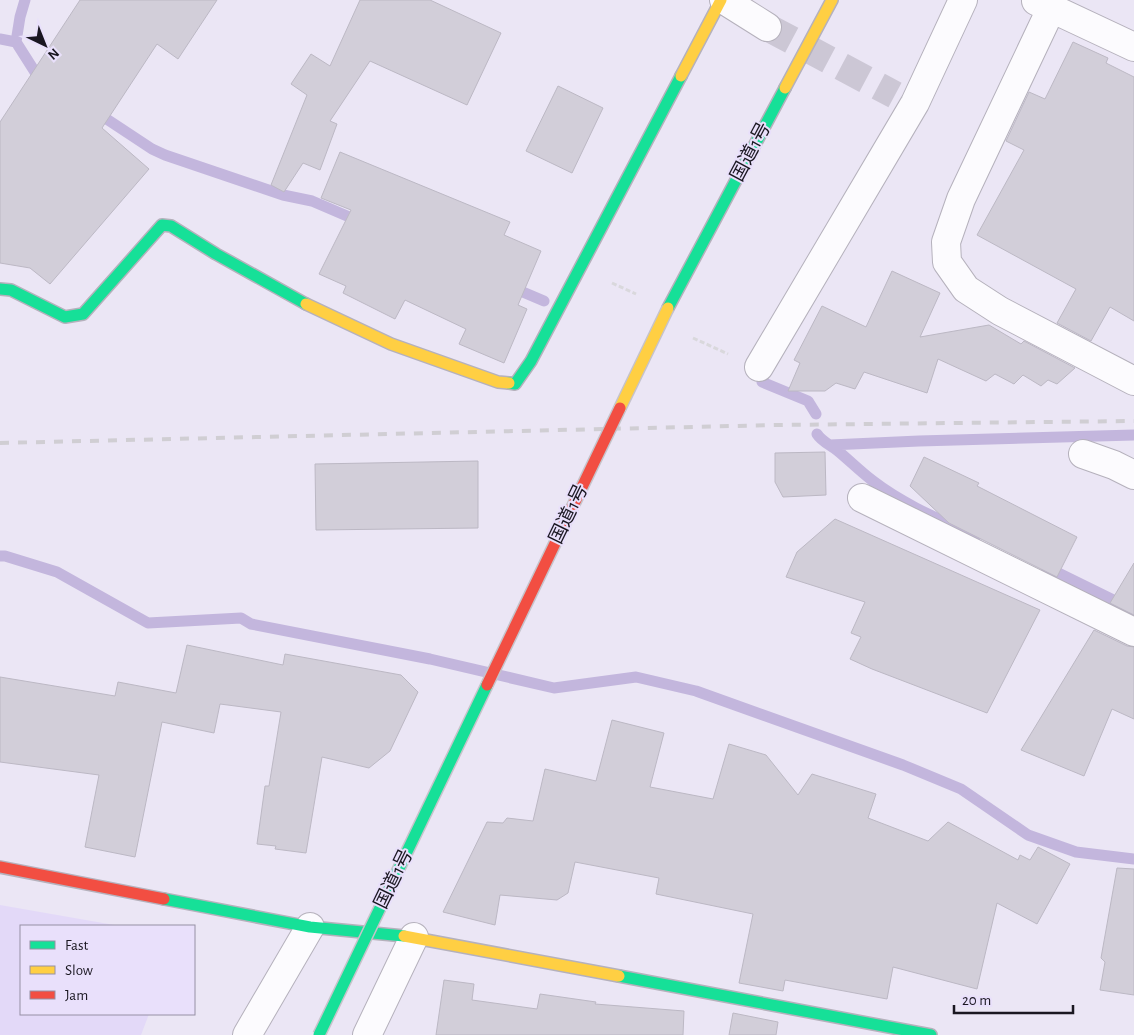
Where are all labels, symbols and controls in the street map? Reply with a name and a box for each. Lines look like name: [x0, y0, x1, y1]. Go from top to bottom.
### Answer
north arrow: [20, 20, 70, 70]
text: N: [45, 45, 62, 62]
street label: 国道1号: [727, 119, 774, 185]
street label: 国道1号: [546, 481, 591, 547]
street label: 国道1号: [371, 846, 416, 912]
legend: [20, 925, 195, 1015]
text: Fast: [65, 938, 89, 953]
text: Slow: [65, 963, 93, 978]
scale bar: [954, 982, 1073, 1014]
text: Jam: [65, 988, 88, 1003]
text: 20 m: [962, 993, 991, 1008]

